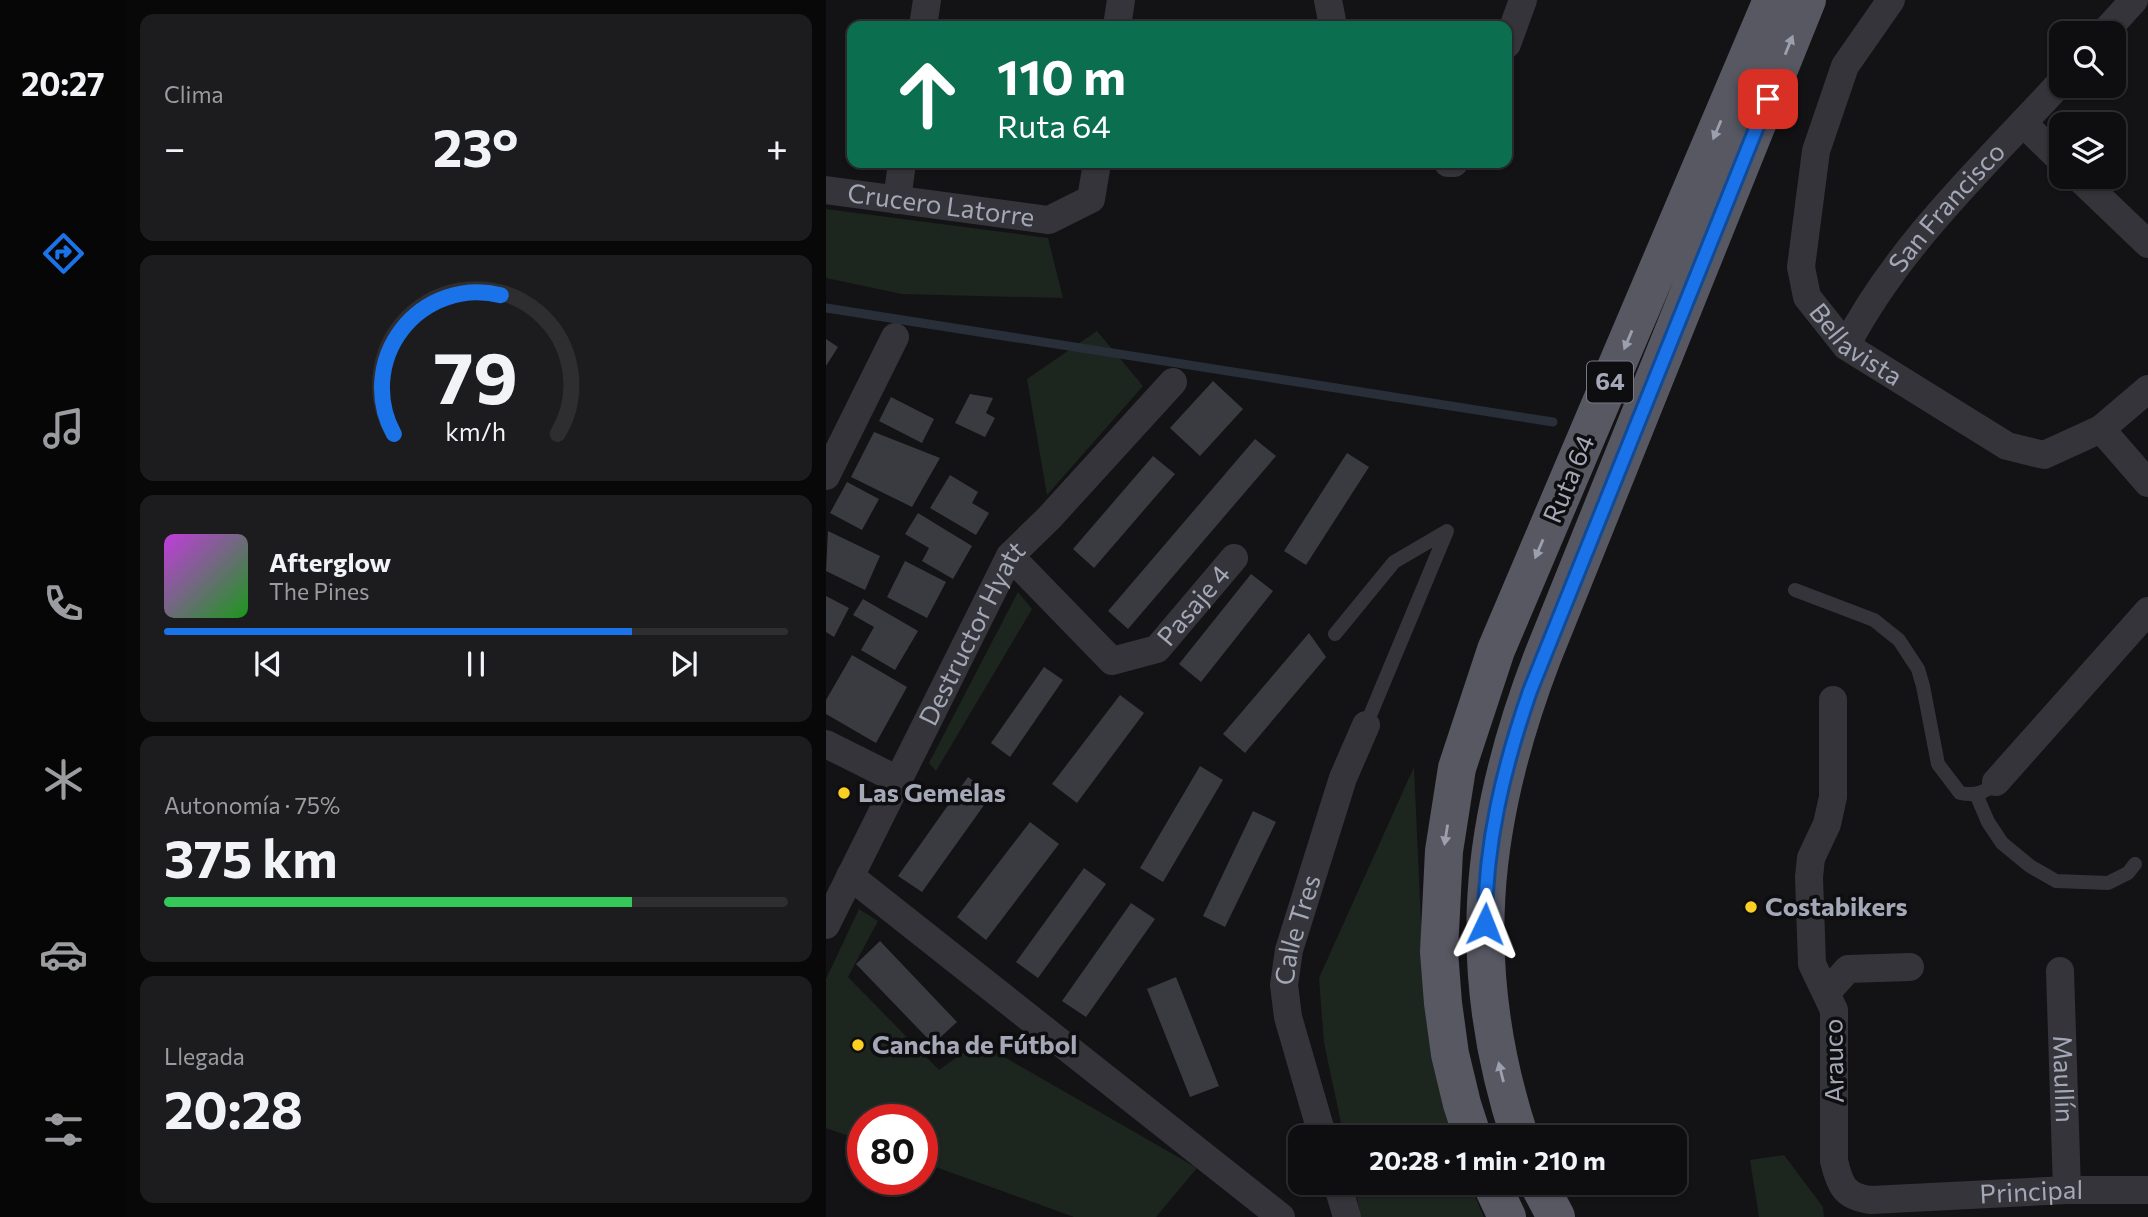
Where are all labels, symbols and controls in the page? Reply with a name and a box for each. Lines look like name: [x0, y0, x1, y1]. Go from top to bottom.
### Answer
map controls: [2049, 21, 2126, 189]
button: search: [2049, 21, 2126, 98]
one-way arrow: [1784, 34, 1795, 55]
text: 110 m: [997, 45, 1126, 105]
icon: ahead: [882, 49, 973, 140]
text: 20:27: [21, 63, 105, 103]
pin: [1738, 69, 1798, 129]
text: Clima: [164, 80, 224, 108]
icon: arrive: [1749, 80, 1787, 118]
text: Ruta 64: [997, 105, 1111, 145]
button: layers: [2049, 112, 2126, 189]
text: 23°: [433, 114, 519, 178]
one-way arrow: [1711, 120, 1722, 141]
text: −: [164, 123, 186, 170]
text: +: [766, 123, 788, 170]
street label: San Francisco: [1881, 135, 2010, 277]
street label: Crucero Latorre: [846, 176, 1037, 232]
icon: directions: [39, 229, 88, 278]
street label: Bellavista: [1804, 296, 1909, 391]
text: 79: [434, 330, 518, 419]
one-way arrow: [1622, 330, 1634, 350]
road number: 64: [1587, 362, 1633, 402]
icon: music: [39, 404, 88, 453]
text: km/h: [446, 416, 506, 446]
street label: Ruta 64: [1535, 430, 1600, 527]
street label: Destructor Hyatt: [911, 534, 1030, 730]
one-way arrow: [1533, 539, 1544, 560]
text: Afterglow: [269, 546, 391, 577]
street label: Pasaje 4: [1150, 558, 1236, 651]
text: The Pines: [269, 577, 370, 605]
icon: phone: [39, 579, 88, 628]
icon: previous: [249, 645, 287, 683]
icon: pause: [457, 645, 495, 683]
icon: next: [665, 645, 703, 683]
icon: climate: [39, 755, 88, 804]
place label: Las Gemelas: [858, 776, 1006, 807]
marker: Las Gemelas: [836, 785, 852, 801]
text: Autonomía · 75%: [164, 791, 340, 819]
one-way arrow: [1440, 824, 1451, 846]
text: 375 km: [164, 825, 338, 889]
street label: Calle Tres: [1267, 870, 1326, 987]
position arrow: [1448, 887, 1522, 961]
place label: Costabikers: [1765, 890, 1908, 921]
marker: Costabikers: [1743, 899, 1759, 915]
icon: car: [39, 930, 88, 979]
street label: Arauco: [1816, 1018, 1849, 1104]
place label: Cancha de Fútbol: [872, 1028, 1077, 1059]
street label: Maullín: [2048, 1035, 2082, 1123]
marker: Cancha de Fútbol: [850, 1037, 866, 1053]
text: Llegada: [164, 1042, 245, 1070]
one-way arrow: [1495, 1061, 1506, 1083]
text: 20:28: [164, 1076, 303, 1140]
speed limit sign: 80: [847, 1104, 938, 1195]
icon: filters: [39, 1105, 88, 1154]
text: 20:28 · 1 min · 210 m: [1369, 1144, 1606, 1175]
street label: Principal: [1979, 1173, 2083, 1208]

